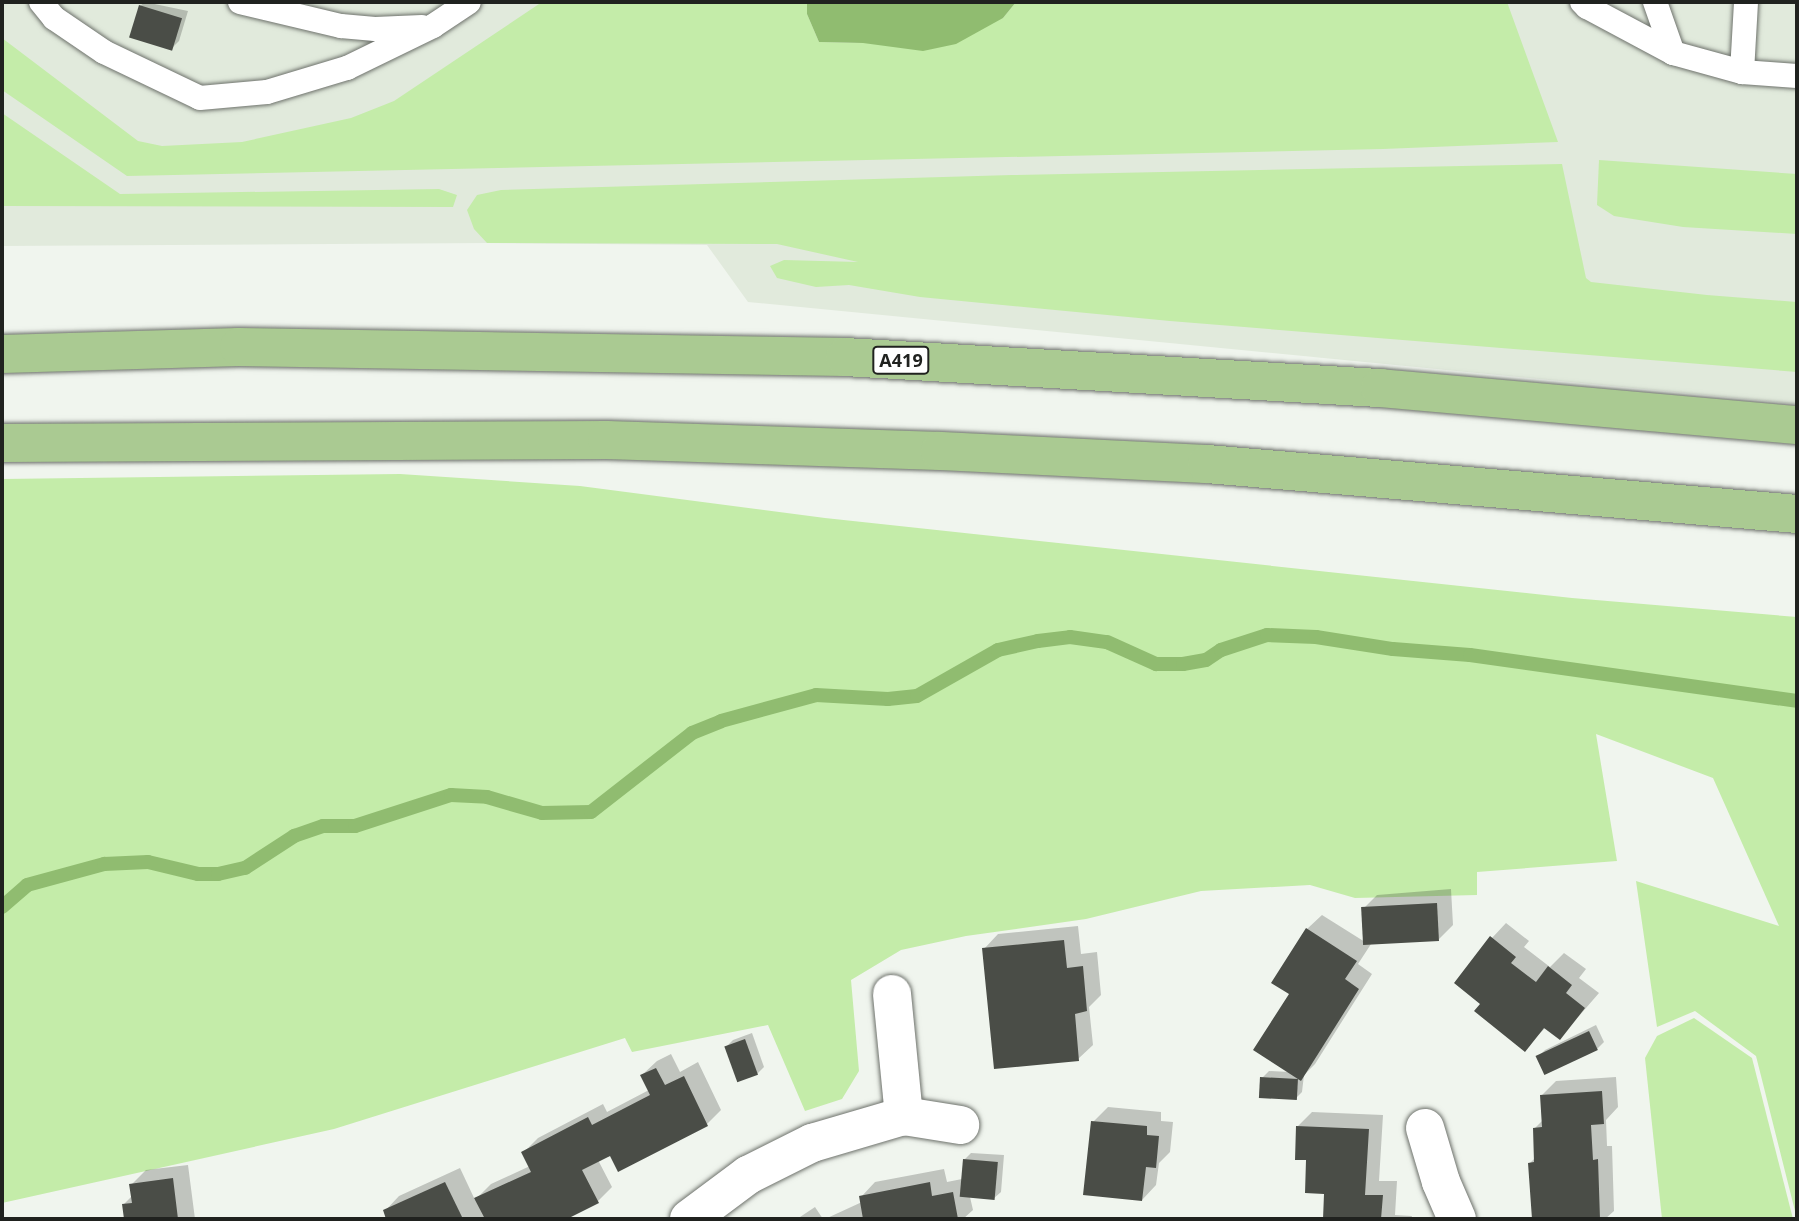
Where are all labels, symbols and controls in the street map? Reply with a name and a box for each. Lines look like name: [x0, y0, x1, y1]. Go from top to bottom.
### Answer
road number: A419: [871, 346, 931, 374]

